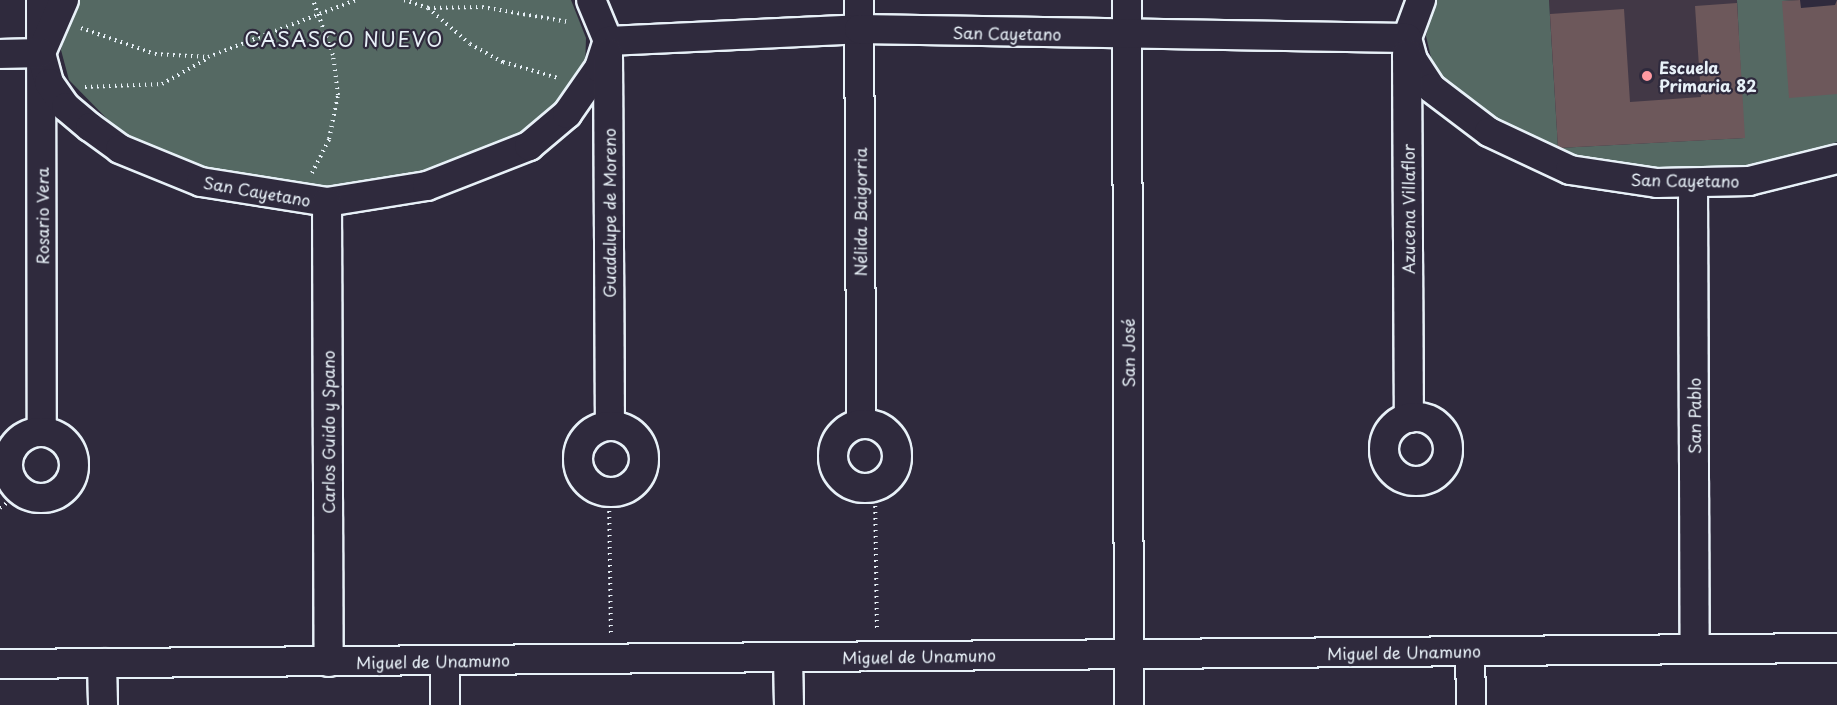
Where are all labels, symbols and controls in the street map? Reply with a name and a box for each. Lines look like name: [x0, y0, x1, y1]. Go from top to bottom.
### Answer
street label: San Cayetano: [953, 22, 1061, 44]
district label: CASASCO NUEVO: [244, 27, 444, 51]
place label: Escuela Primaria 82: [1659, 57, 1757, 95]
marker: Escuela Primaria 82: [1640, 69, 1654, 83]
street label: Guadalupe de Moreno: [599, 128, 619, 298]
street label: Azucena Villaflor: [1398, 144, 1418, 274]
street label: Nélida Baigorria: [850, 148, 870, 276]
street label: Rosario Vera: [32, 167, 52, 265]
street label: San Cayetano: [1631, 169, 1739, 191]
street label: San Cayetano: [202, 172, 312, 210]
street label: San José: [1118, 319, 1138, 387]
street label: Carlos Guido y Spano: [318, 349, 338, 515]
street label: San Pablo: [1684, 378, 1704, 454]
street label: Miguel de Unamuno: [1327, 641, 1481, 663]
street label: Miguel de Unamuno: [842, 645, 996, 667]
street label: Miguel de Unamuno: [356, 650, 510, 672]

